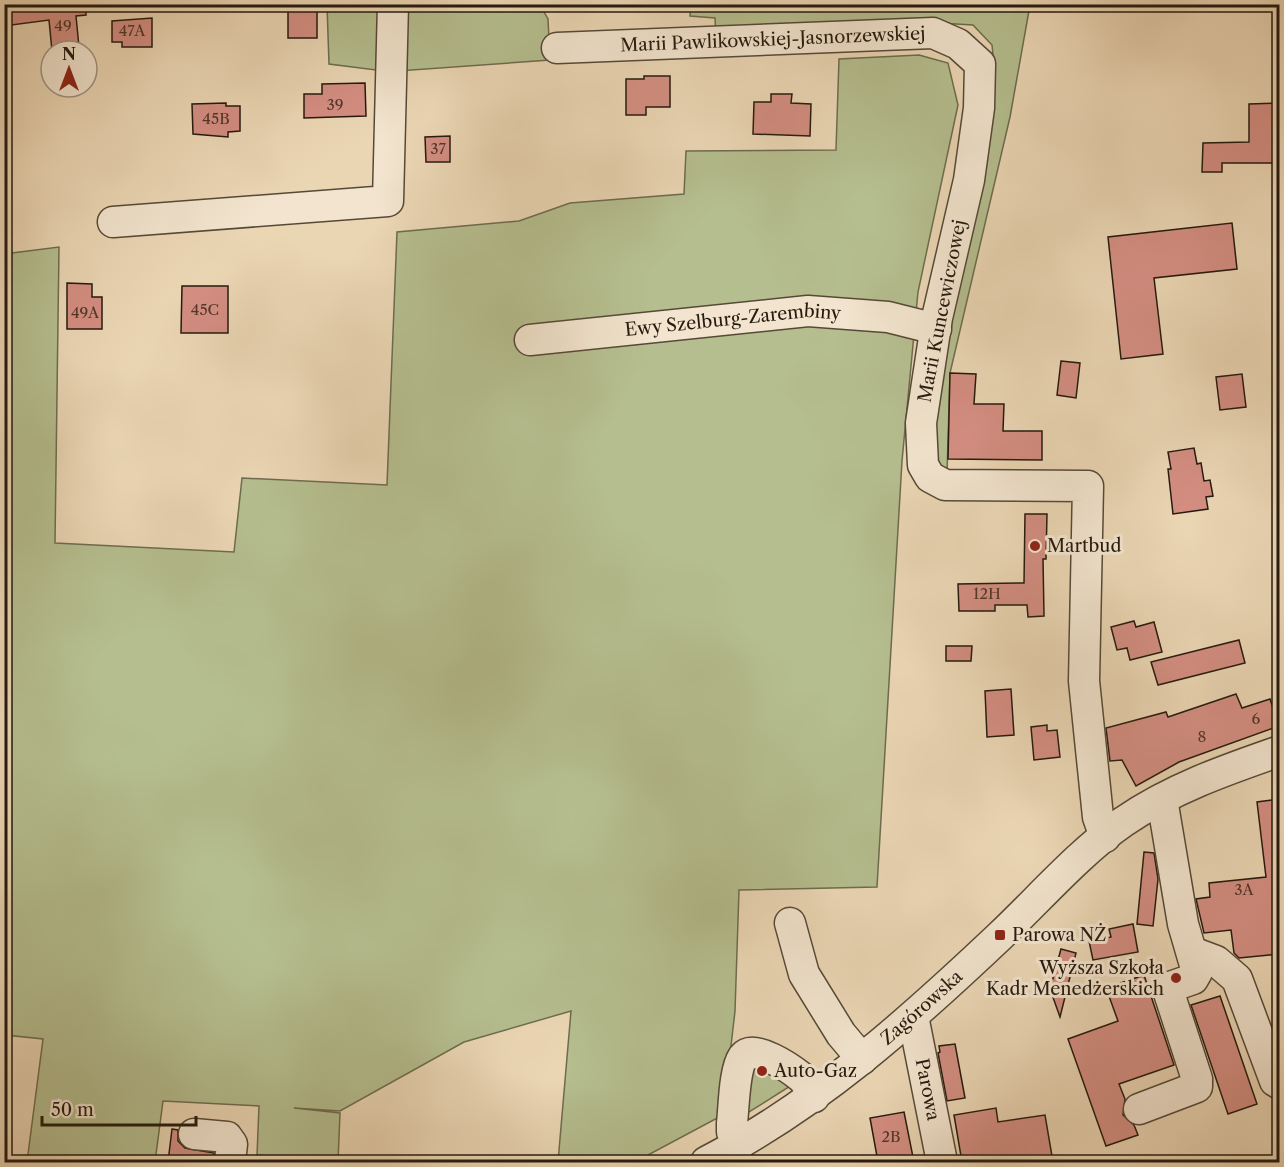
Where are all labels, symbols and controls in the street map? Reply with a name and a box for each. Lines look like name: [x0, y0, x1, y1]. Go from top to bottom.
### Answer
house number: 49: [54, 16, 72, 35]
house number: 47A: [119, 21, 146, 40]
street label: Marii Pawlikowskiej-Jasnorzewskiej: [620, 22, 926, 56]
north arrow: [39, 39, 99, 99]
text: N: [62, 44, 76, 64]
house number: 39: [326, 95, 344, 114]
house number: 45B: [202, 109, 230, 128]
house number: 37: [430, 139, 446, 158]
street label: Marii Kuncewiczowej: [913, 218, 971, 404]
house number: 45C: [191, 300, 219, 319]
street label: Ewy Szelburg-Zarembiny: [624, 300, 843, 341]
house number: 49A: [71, 303, 100, 322]
place label: Martbud: [1047, 535, 1121, 557]
marker: Martbud: [1028, 539, 1042, 553]
house number: 12H: [973, 584, 1001, 603]
house number: 6: [1252, 709, 1261, 728]
house number: 8: [1198, 727, 1207, 746]
house number: 3A: [1234, 880, 1255, 899]
place label: Parowa NŻ: [1012, 923, 1107, 946]
marker: Parowa NŻ: [993, 928, 1007, 942]
place label: Wyższa Szkoła Kadr Menedżerskich: [986, 957, 1164, 1000]
street label: Zagórowska: [876, 965, 968, 1050]
marker: Wyższa Szkoła Kadr Menedżerskich: [1169, 971, 1183, 985]
street label: Parowa: [911, 1057, 945, 1123]
place label: Auto-Gaz: [773, 1060, 857, 1082]
marker: Auto-Gaz: [755, 1064, 769, 1078]
scale bar: [42, 1089, 196, 1127]
text: 50 m: [51, 1099, 94, 1121]
house number: 2B: [881, 1127, 901, 1146]

